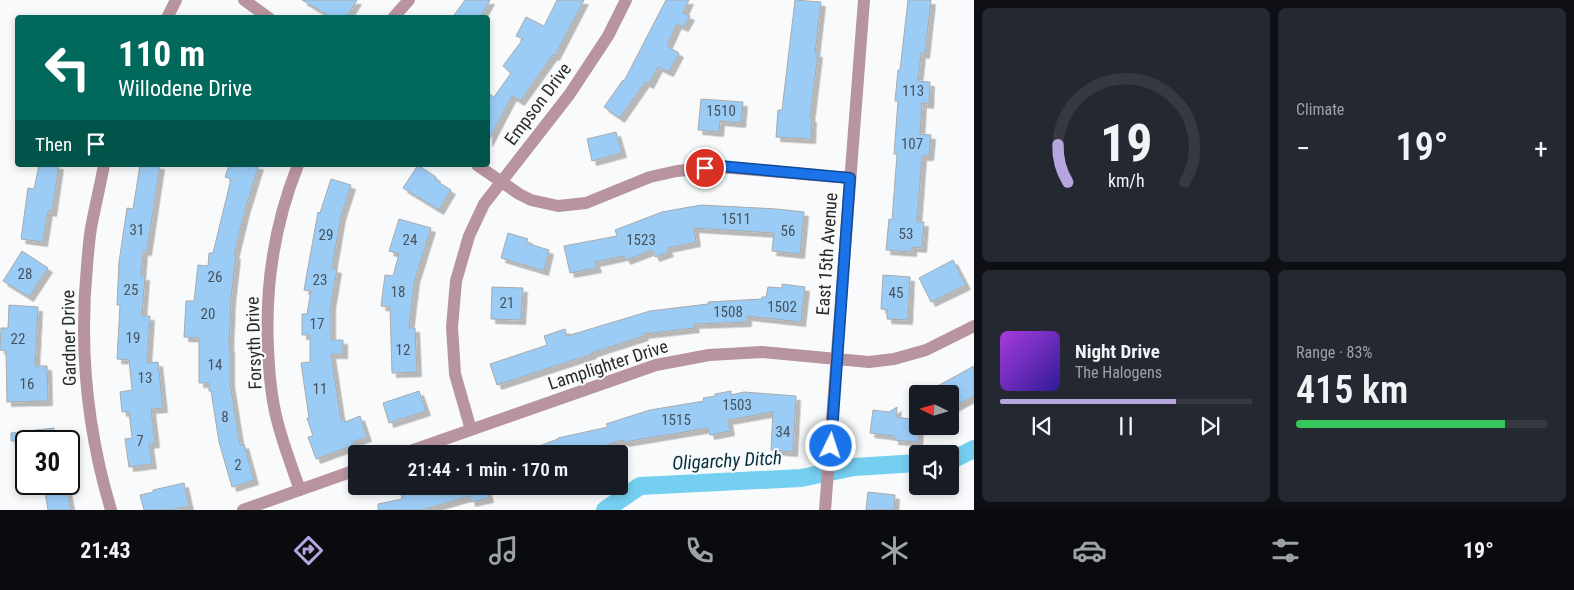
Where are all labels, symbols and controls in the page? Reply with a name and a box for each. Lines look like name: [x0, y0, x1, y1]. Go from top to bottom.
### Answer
text: 110 m: [118, 34, 205, 75]
icon: left: [35, 35, 100, 100]
street label: Empson Drive: [500, 58, 575, 149]
text: Willodene Drive: [118, 76, 252, 101]
house number: 113: [902, 82, 924, 100]
text: Climate: [1296, 100, 1344, 119]
house number: 1510: [706, 102, 736, 120]
text: 19: [1100, 113, 1152, 174]
text: 19°: [1396, 125, 1448, 169]
icon: arrive: [82, 130, 110, 158]
text: −: [1296, 132, 1310, 165]
text: +: [1534, 132, 1548, 165]
text: Then: [35, 133, 72, 156]
house number: 107: [901, 135, 923, 153]
pin: [684, 147, 726, 189]
icon: arrive: [691, 154, 719, 182]
text: km/h: [1108, 170, 1144, 191]
street label: East 15th Avenue: [812, 192, 841, 316]
house number: 1511: [721, 210, 751, 228]
house number: 31: [130, 221, 144, 239]
house number: 56: [781, 222, 795, 240]
house number: 53: [899, 225, 913, 243]
house number: 29: [319, 226, 333, 244]
house number: 24: [403, 231, 417, 249]
house number: 1523: [626, 231, 656, 249]
house number: 28: [18, 265, 32, 283]
house number: 26: [208, 268, 222, 286]
house number: 23: [313, 271, 327, 289]
house number: 25: [124, 281, 138, 299]
house number: 18: [391, 283, 405, 301]
house number: 45: [889, 284, 903, 302]
street label: Gardner Drive: [57, 290, 80, 386]
house number: 21: [500, 294, 514, 312]
street label: Forsyth Drive: [241, 296, 266, 390]
house number: 1502: [767, 298, 797, 316]
house number: 1508: [713, 303, 743, 321]
house number: 20: [201, 305, 215, 323]
house number: 17: [310, 315, 324, 333]
house number: 19: [126, 329, 140, 347]
house number: 22: [11, 330, 25, 348]
street label: Lamplighter Drive: [545, 335, 670, 394]
text: Night Drive: [1075, 340, 1160, 363]
house number: 12: [396, 341, 410, 359]
text: Range · 83%: [1296, 343, 1372, 362]
house number: 14: [208, 356, 222, 374]
text: The Halogens: [1075, 363, 1162, 382]
text: 415 km: [1296, 368, 1408, 412]
house number: 13: [138, 369, 152, 387]
house number: 16: [20, 375, 34, 393]
house number: 11: [313, 380, 327, 398]
north arrow: [909, 385, 959, 435]
map controls: [909, 385, 959, 495]
house number: 1503: [722, 396, 752, 414]
house number: 8: [221, 408, 229, 426]
house number: 1515: [661, 411, 691, 429]
icon: previous: [1028, 412, 1056, 440]
icon: pause: [1112, 412, 1140, 440]
icon: next: [1196, 412, 1224, 440]
position arrow: [804, 419, 856, 471]
house number: 34: [776, 423, 790, 441]
speed limit sign: 30: [15, 430, 80, 495]
house number: 7: [136, 432, 144, 450]
button: sound: [909, 445, 959, 495]
water label: Oligarchy Ditch: [672, 446, 783, 475]
house number: 2: [234, 456, 242, 474]
text: 21:44 · 1 min · 170 m: [408, 458, 568, 481]
icon: directions: [291, 533, 326, 568]
icon: music: [486, 533, 521, 568]
icon: phone: [682, 533, 717, 568]
icon: climate: [877, 533, 912, 568]
icon: car: [1072, 533, 1107, 568]
icon: filters: [1268, 533, 1303, 568]
text: 21:43: [80, 538, 131, 563]
text: 19°: [1463, 538, 1494, 563]

